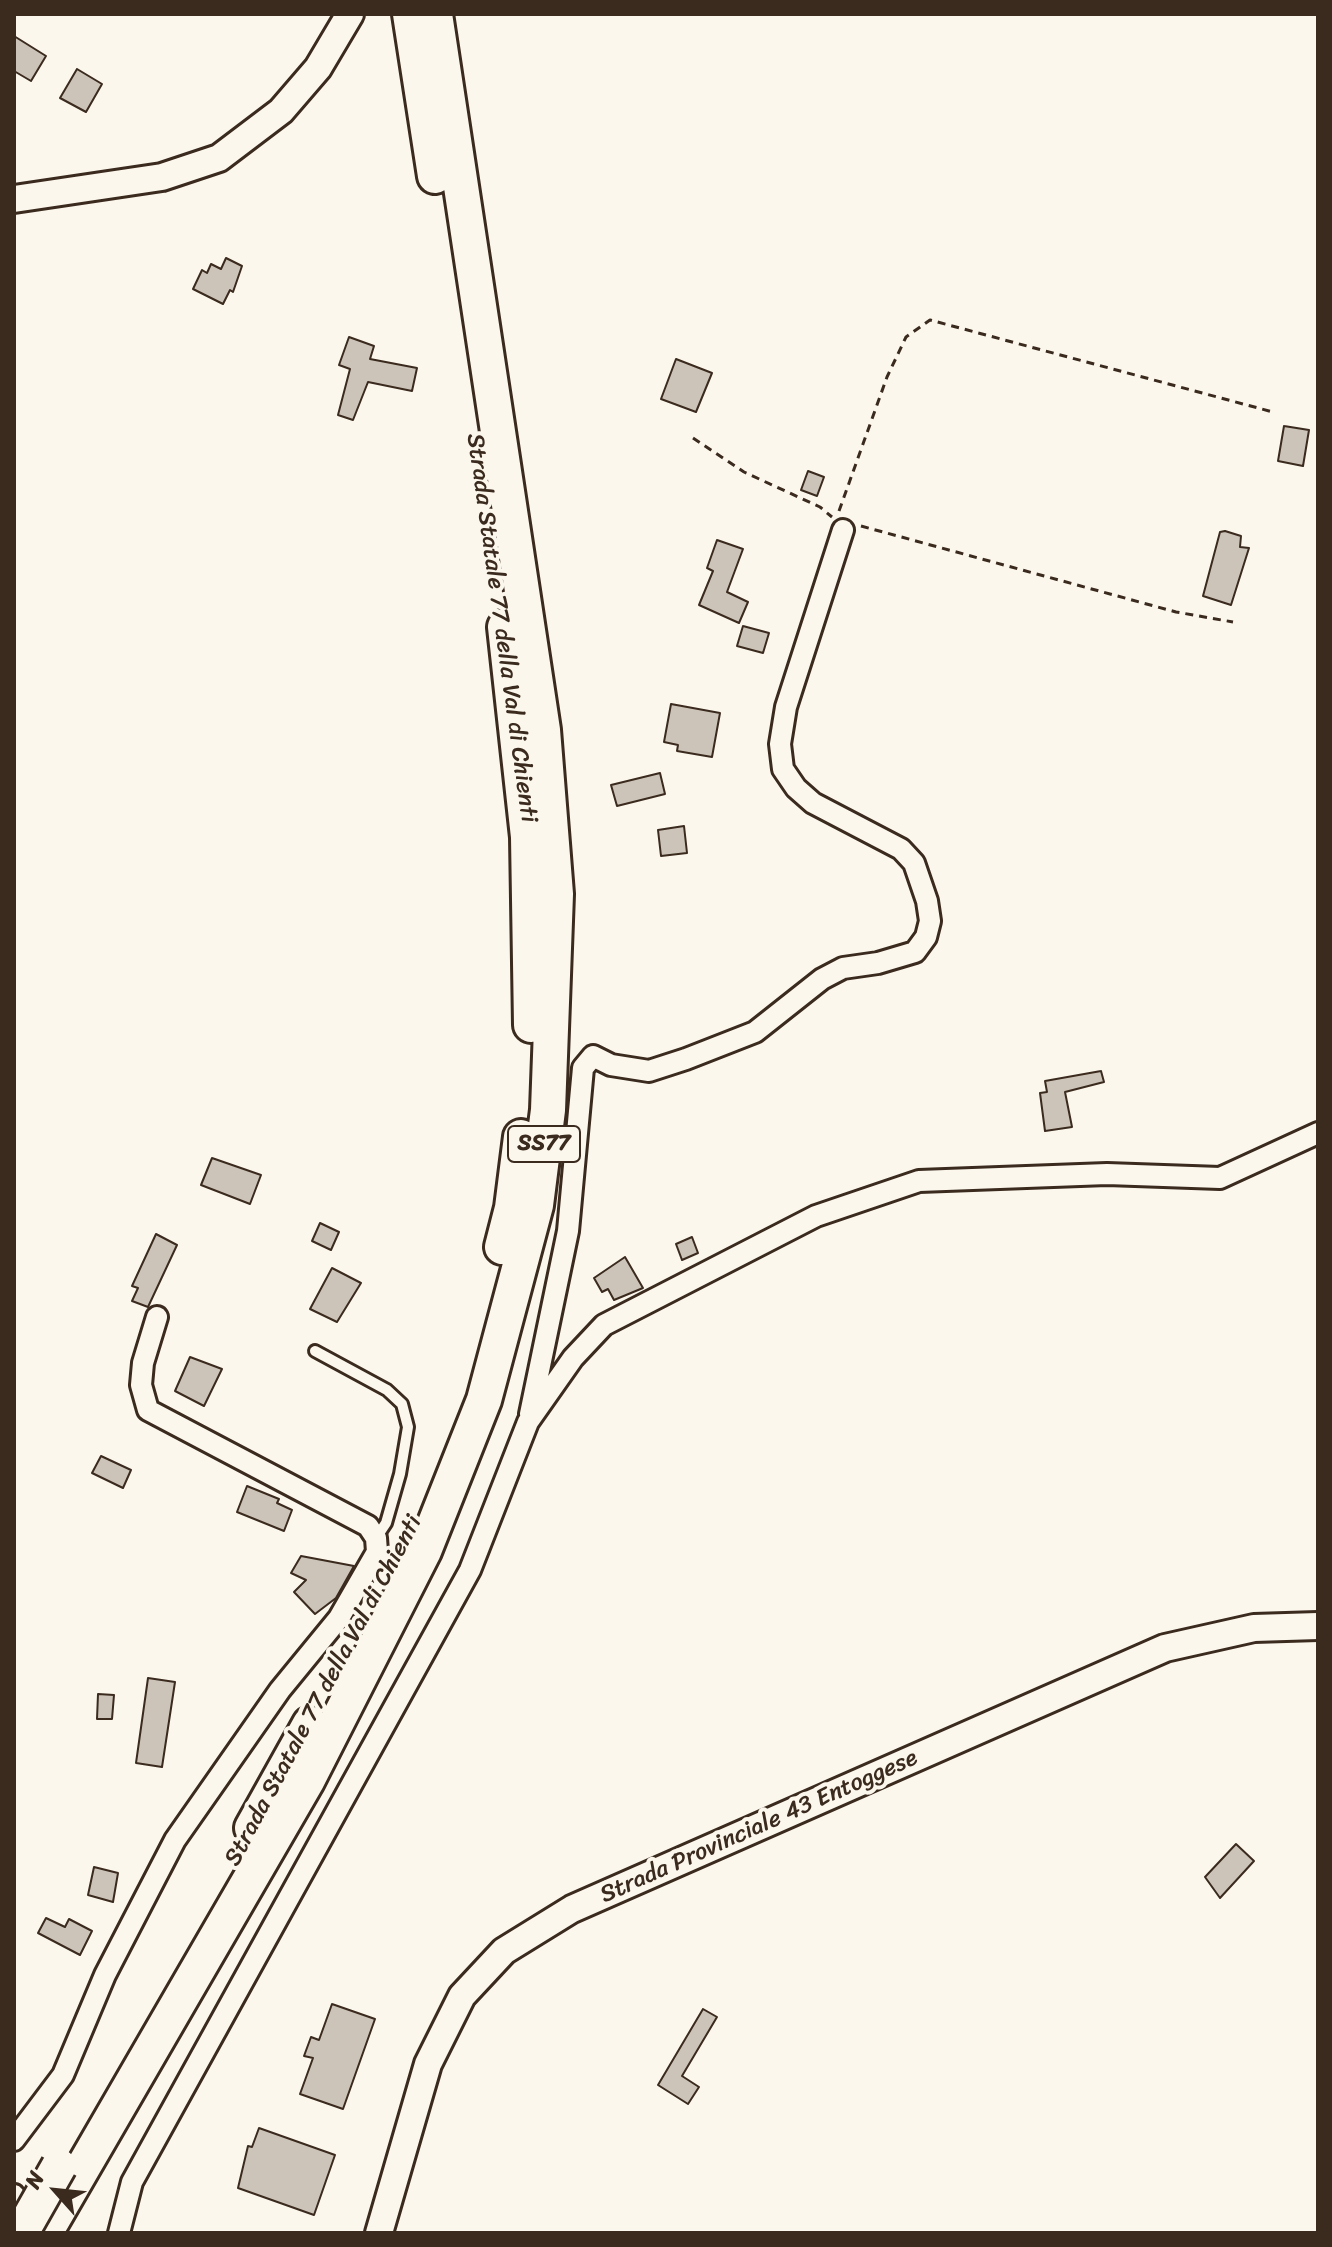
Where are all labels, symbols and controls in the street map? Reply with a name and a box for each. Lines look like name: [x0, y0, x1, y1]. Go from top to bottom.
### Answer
street label: Strada Statale 77 della Val di Chienti: [459, 432, 543, 824]
road number: SS77: [508, 1126, 580, 1162]
street label: Strada Statale 77 della Val di Chienti: [219, 1511, 429, 1871]
street label: Strada Provinciale 43 Entoggese: [596, 1744, 922, 1910]
north arrow: [16, 2151, 96, 2231]
text: N: [13, 2164, 55, 2196]

